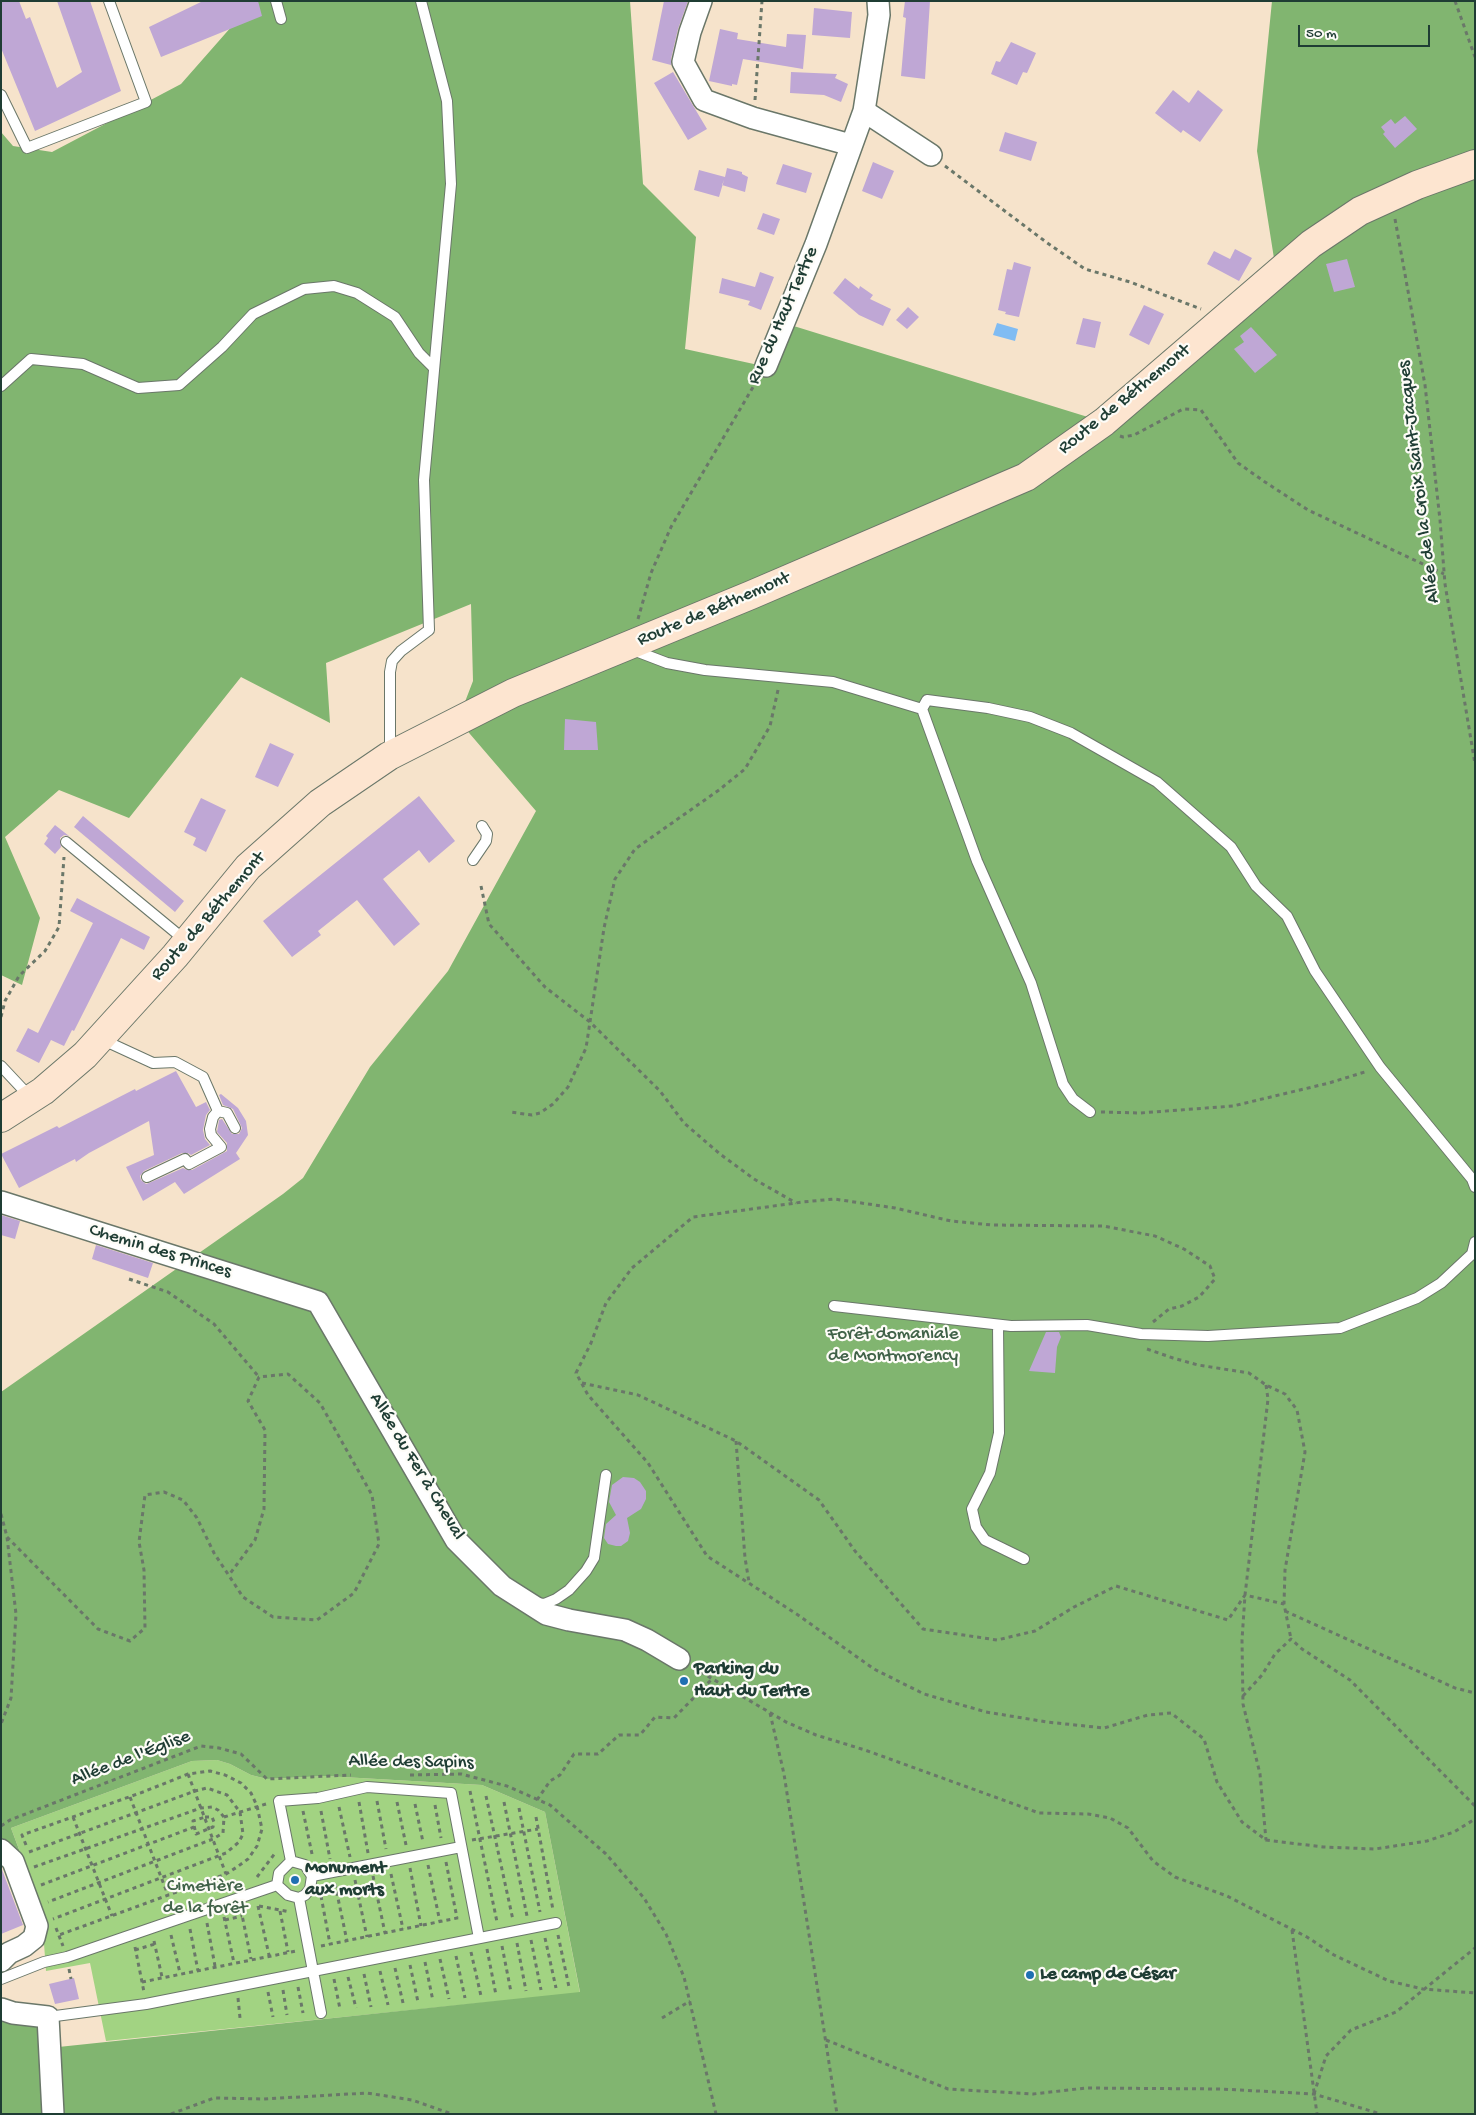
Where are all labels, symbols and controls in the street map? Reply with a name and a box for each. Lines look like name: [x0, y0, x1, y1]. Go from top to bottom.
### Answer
scale bar: [1301, 15, 1434, 47]
text: 50 m: [1306, 25, 1337, 43]
street label: Rue du Haut Tertre: [743, 244, 825, 388]
street label: Route de Béthemont: [1054, 340, 1196, 460]
street label: Allée de la Croix Saint-Jacques: [1394, 359, 1446, 605]
street label: Route de Béthemont: [634, 568, 794, 652]
street label: Route de Béthemont: [147, 848, 271, 986]
street label: Chemin des Princes: [86, 1220, 234, 1284]
park label: Forêt domaniale de Montmorency: [827, 1324, 959, 1368]
street label: Allée du Fer à Cheval: [363, 1389, 469, 1545]
place label: Parking du Haut du Tertre: [694, 1659, 809, 1703]
marker: Parking du Haut du Tertre: [678, 1675, 690, 1687]
street label: Allée de l'Église: [68, 1726, 194, 1792]
street label: Allée des Sapins: [348, 1751, 474, 1775]
place label: Monument aux morts: [305, 1858, 386, 1902]
marker: Monument aux morts: [289, 1874, 301, 1886]
park label: Cimetière de la forêt: [163, 1876, 247, 1920]
place label: Le camp de César: [1040, 1964, 1175, 1986]
marker: Le camp de César: [1024, 1969, 1036, 1981]

